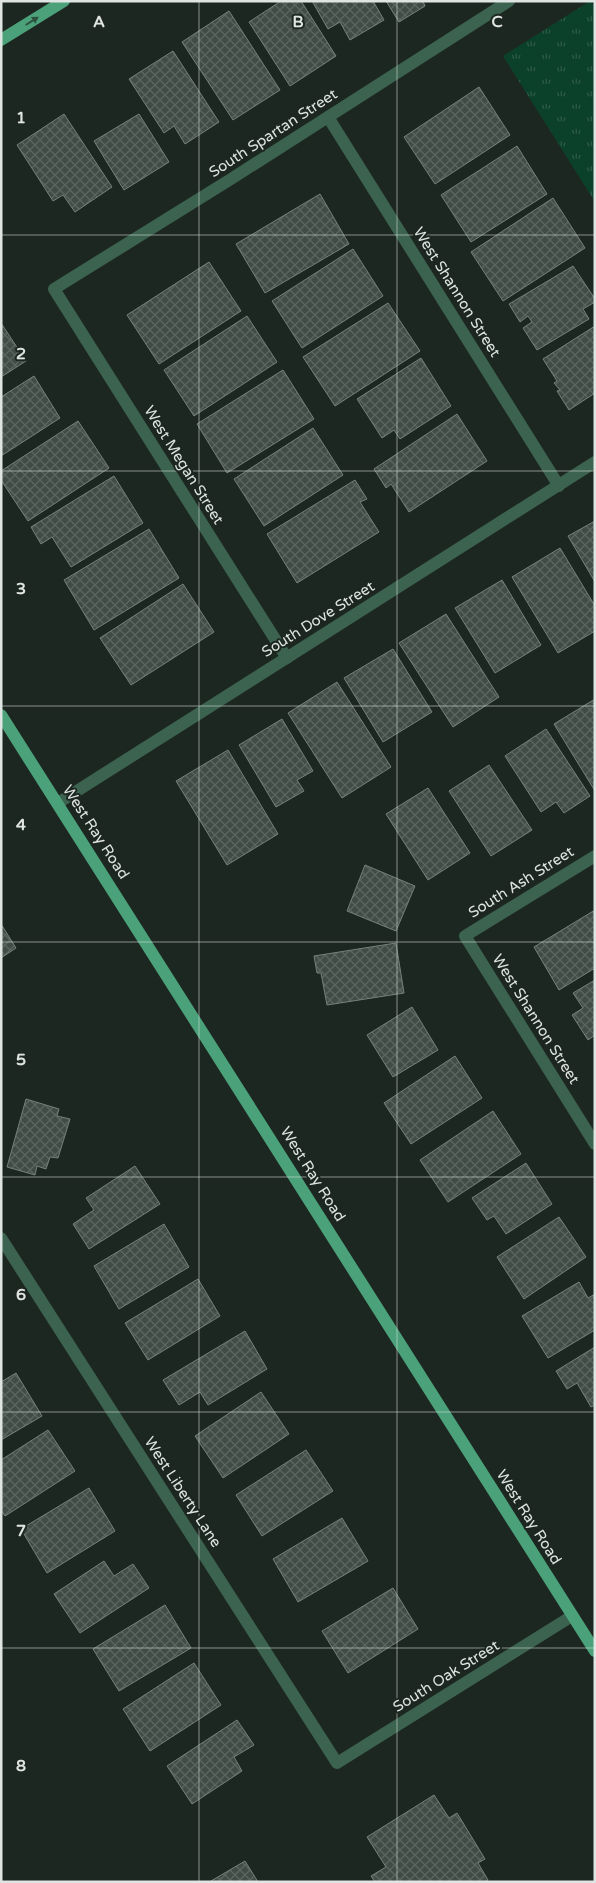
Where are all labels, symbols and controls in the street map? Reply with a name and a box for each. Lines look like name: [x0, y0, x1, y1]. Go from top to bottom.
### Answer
text: A: [93, 12, 105, 32]
text: B: [292, 12, 304, 32]
text: C: [491, 12, 503, 32]
one-way arrow: [26, 16, 39, 25]
street label: South Spartan Street: [206, 85, 341, 181]
text: 1: [16, 108, 26, 128]
street label: West Shannon Street: [410, 224, 504, 360]
text: 2: [16, 344, 26, 364]
street label: West Megan Street: [140, 402, 228, 528]
street label: South Dove Street: [258, 577, 378, 661]
text: 3: [16, 579, 26, 599]
street label: West Ray Road: [59, 782, 133, 882]
text: 4: [16, 815, 26, 835]
street label: South Ash Street: [465, 842, 577, 922]
street label: West Shannon Street: [489, 951, 583, 1087]
text: 5: [16, 1050, 26, 1070]
street label: West Ray Road: [277, 1123, 349, 1225]
text: 6: [16, 1285, 26, 1305]
street label: West Liberty Lane: [141, 1433, 225, 1551]
street label: West Ray Road: [493, 1466, 565, 1568]
text: 7: [16, 1521, 26, 1541]
street label: South Oak Street: [390, 1636, 503, 1716]
text: 8: [16, 1756, 26, 1776]

